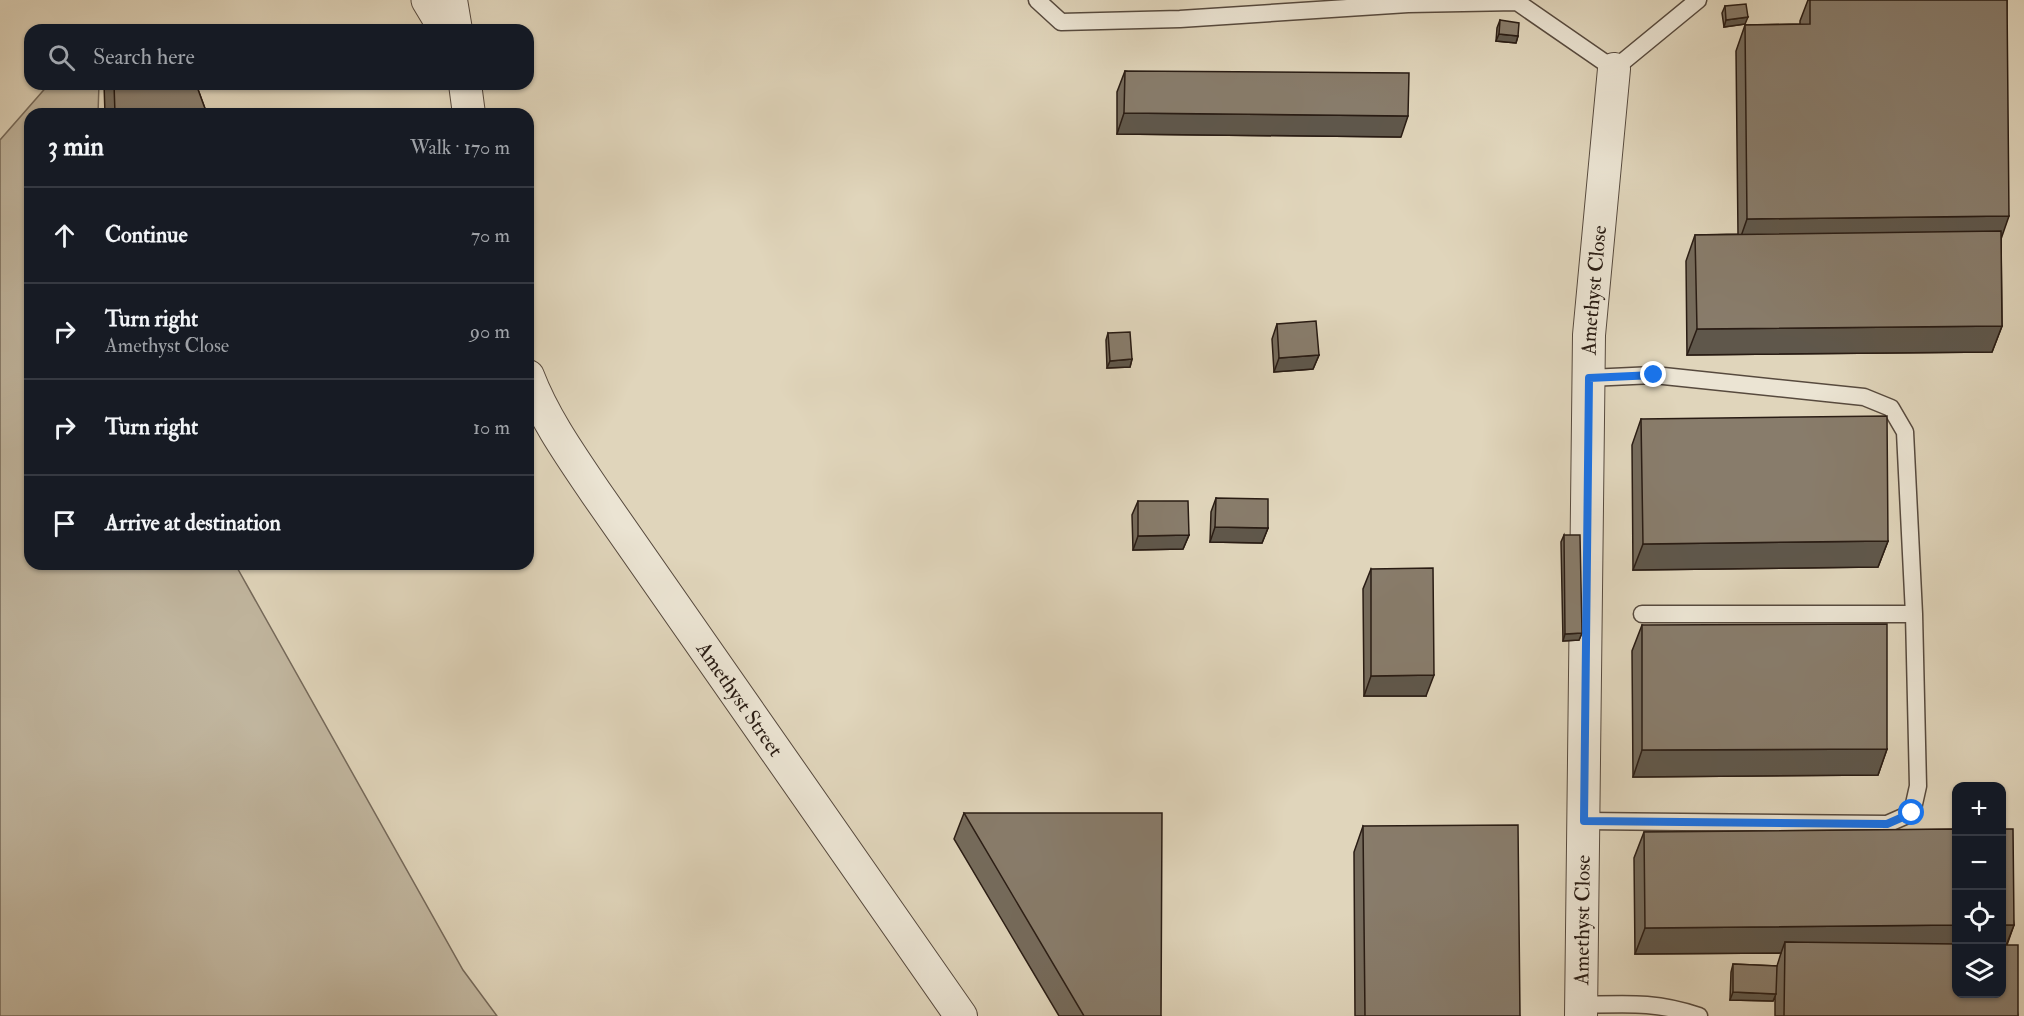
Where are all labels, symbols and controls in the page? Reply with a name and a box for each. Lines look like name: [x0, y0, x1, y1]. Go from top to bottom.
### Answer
search box: [24, 24, 534, 90]
icon: search: [45, 41, 78, 74]
text: Search here: [93, 43, 195, 71]
text: 3 min: [48, 131, 104, 163]
text: Walk · 170 m: [410, 135, 510, 160]
icon: ahead: [48, 219, 81, 252]
text: Continue: [105, 221, 188, 249]
text: 70 m: [471, 223, 510, 248]
street label: Amethyst Close: [1575, 224, 1613, 356]
text: Turn right: [105, 305, 198, 333]
icon: right: [48, 315, 81, 348]
text: 90 m: [470, 319, 510, 344]
text: Amethyst Close: [105, 333, 229, 358]
route end: [1640, 361, 1666, 387]
icon: right: [48, 411, 81, 444]
text: Turn right: [105, 413, 198, 441]
text: 10 m: [473, 415, 510, 440]
icon: arrive: [48, 507, 81, 540]
text: Arrive at destination: [105, 509, 281, 537]
street label: Amethyst Street: [690, 636, 789, 762]
map controls: [1952, 782, 2006, 998]
button: +: [1952, 782, 2006, 836]
route start: [1898, 799, 1924, 825]
button: −: [1952, 836, 2006, 890]
street label: Amethyst Close: [1568, 854, 1596, 986]
button: locate: [1952, 890, 2006, 944]
button: layers: [1952, 944, 2006, 998]

